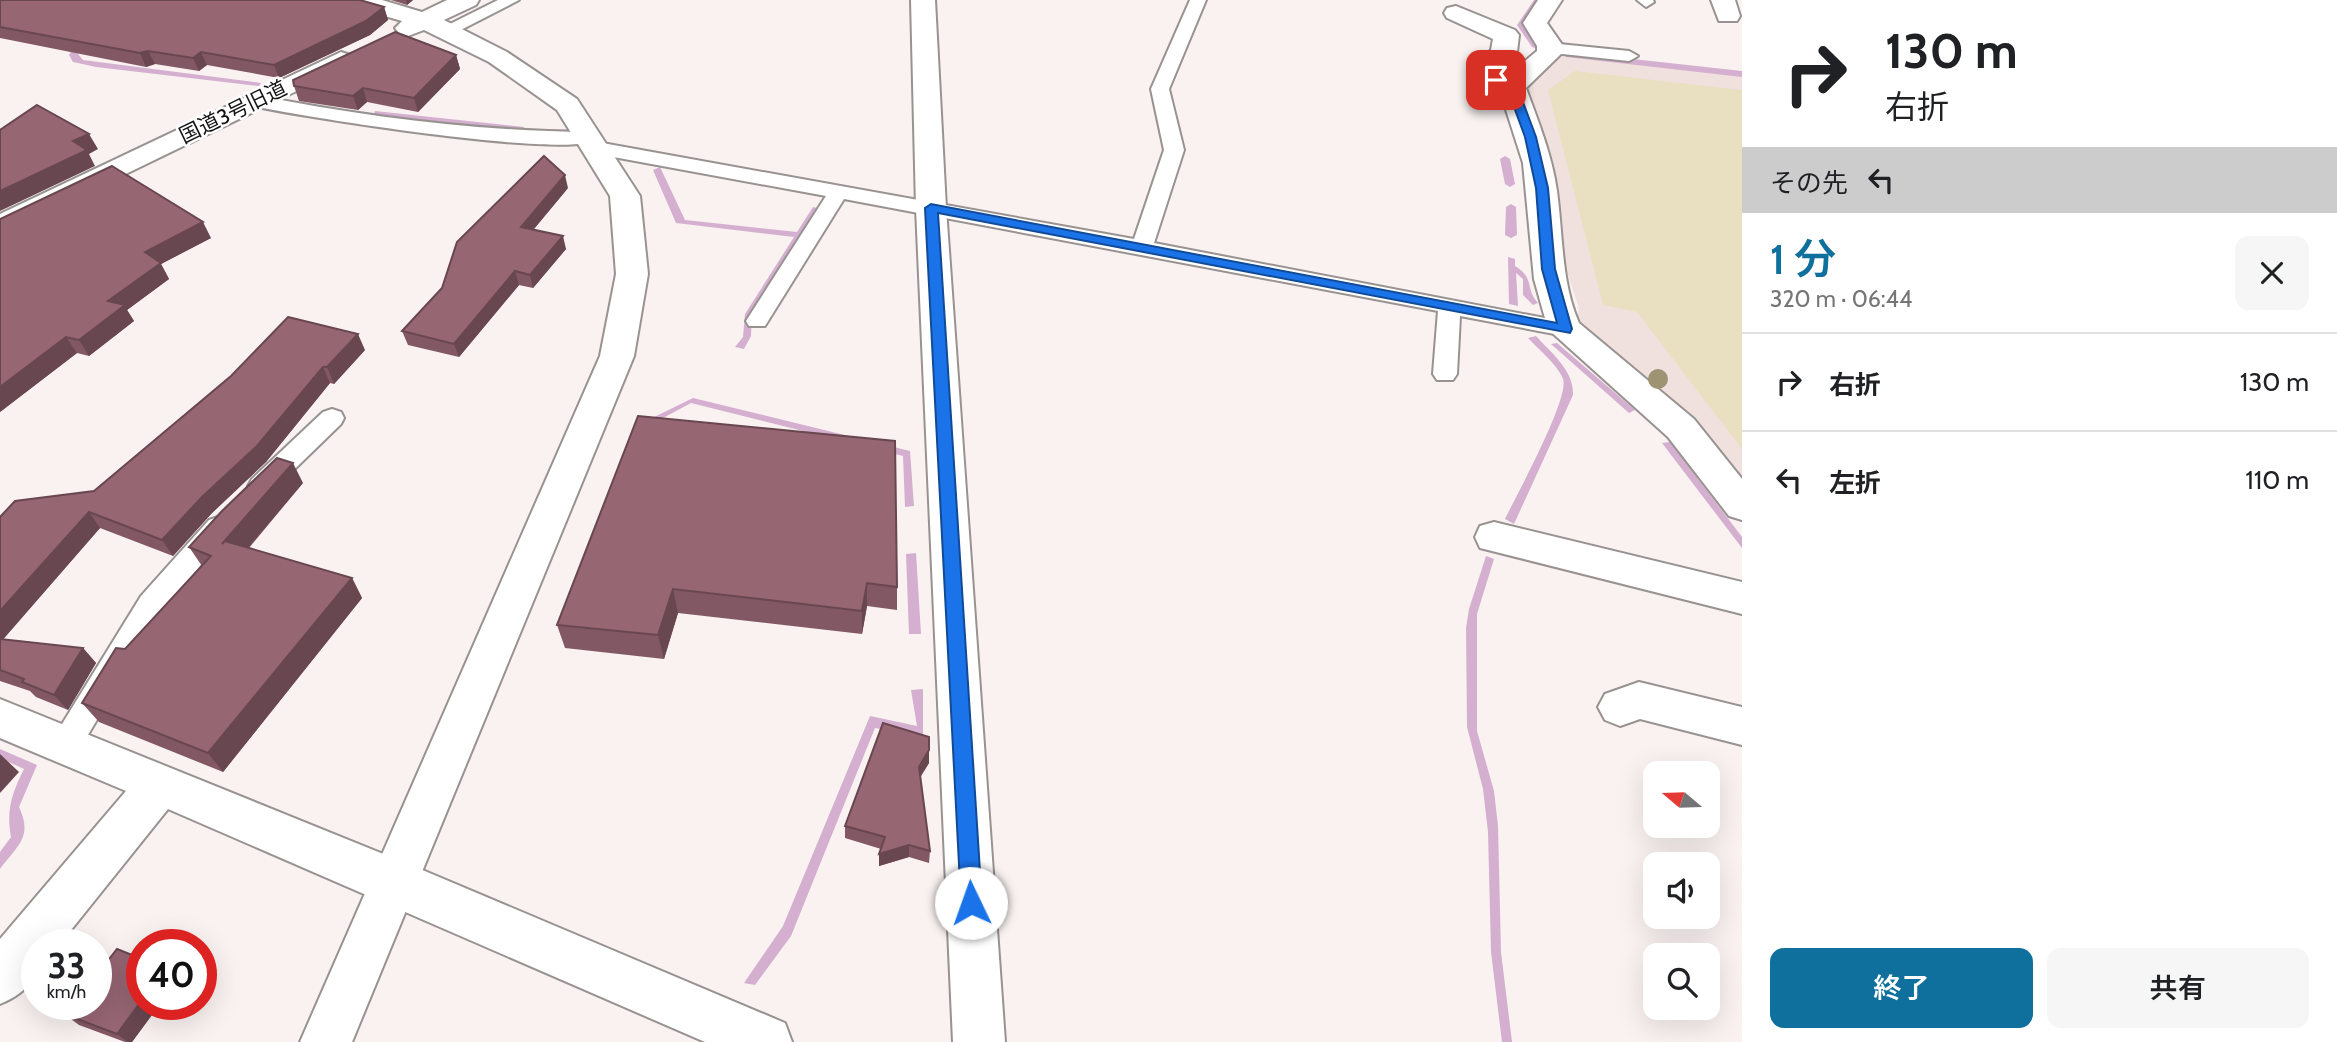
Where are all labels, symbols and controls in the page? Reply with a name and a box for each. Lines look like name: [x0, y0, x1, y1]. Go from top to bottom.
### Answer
text: 130 m: [1885, 21, 2018, 80]
icon: right: [1770, 28, 1861, 119]
pin: [1466, 50, 1526, 110]
icon: arrive: [1477, 61, 1515, 99]
street label: 国道3号旧道: [175, 75, 291, 148]
text: 右折: [1885, 87, 1949, 126]
icon: left: [1862, 161, 1900, 199]
text: その先: [1770, 167, 1848, 199]
text: 1 分: [1770, 233, 1836, 285]
button: close: [2235, 236, 2309, 310]
text: 320 m · 06:44: [1770, 285, 1912, 313]
icon: right: [1770, 363, 1808, 401]
text: 130 m: [2240, 366, 2309, 398]
text: 右折: [1829, 369, 1881, 401]
icon: left: [1770, 461, 1808, 499]
text: 110 m: [2245, 464, 2309, 496]
text: 左折: [1829, 467, 1881, 499]
north arrow: [1643, 761, 1720, 838]
map controls: [1643, 761, 1720, 1020]
button: sound: [1643, 852, 1720, 929]
position arrow: [934, 866, 1008, 940]
speed limit sign: 40: [126, 929, 217, 1020]
button: search: [1643, 943, 1720, 1020]
text: 33: [48, 944, 85, 987]
button: 終了: [1770, 948, 2033, 1028]
button: 共有: [2047, 948, 2309, 1028]
text: km/h: [47, 981, 86, 1003]

